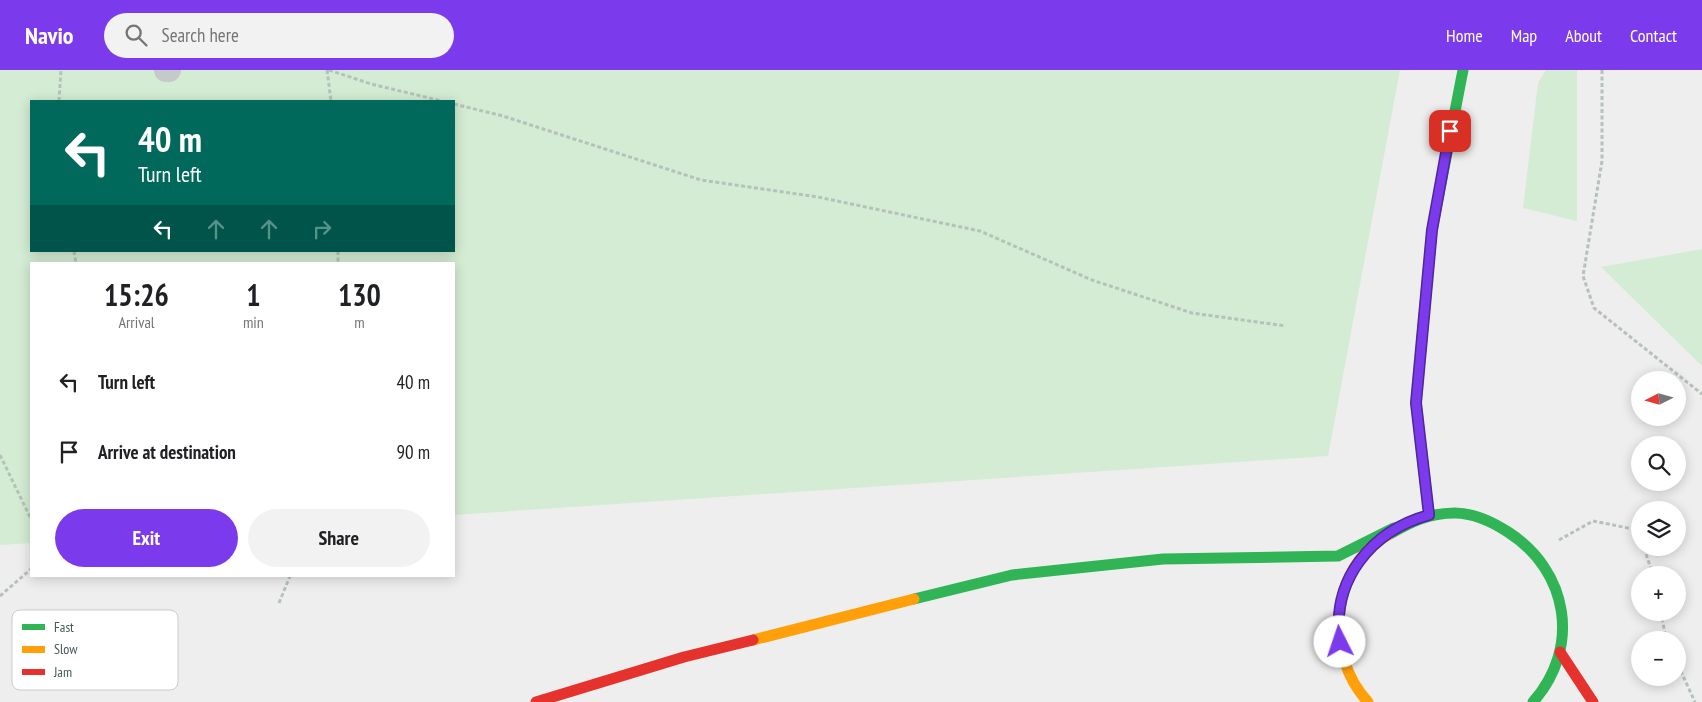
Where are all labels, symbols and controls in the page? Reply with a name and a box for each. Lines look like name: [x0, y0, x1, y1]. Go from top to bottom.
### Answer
search box: [104, 13, 454, 58]
text: Navio: [25, 20, 74, 51]
icon: search: [122, 21, 150, 49]
text: Search here: [162, 23, 239, 47]
text: Home: [1446, 24, 1483, 47]
text: Map: [1511, 24, 1537, 47]
text: About: [1565, 24, 1602, 47]
text: Contact: [1630, 24, 1677, 47]
pin: [1429, 110, 1471, 152]
text: 40 m: [138, 116, 202, 162]
icon: arrive: [1436, 117, 1464, 145]
icon: left: [55, 120, 120, 185]
text: Turn left: [138, 160, 202, 188]
icon: left: [149, 215, 177, 243]
icon: ahead: [202, 215, 230, 243]
icon: ahead: [255, 215, 283, 243]
icon: right: [308, 215, 336, 243]
text: 15:26: [104, 275, 169, 314]
text: 1: [246, 275, 261, 314]
text: 130: [338, 275, 381, 314]
text: Arrival: [118, 312, 155, 332]
text: min: [243, 312, 264, 332]
text: m: [354, 312, 365, 332]
icon: left: [55, 368, 83, 396]
text: Turn left: [98, 370, 155, 394]
text: 40 m: [397, 370, 430, 394]
north arrow: [1631, 371, 1686, 426]
map controls: [1631, 371, 1686, 686]
button: search: [1631, 436, 1686, 491]
icon: arrive: [55, 438, 83, 466]
text: Arrive at destination: [98, 440, 236, 464]
text: 90 m: [397, 440, 430, 464]
button: layers: [1631, 501, 1686, 556]
button: Exit: [55, 509, 238, 567]
button: Share: [248, 509, 430, 567]
button: +: [1631, 566, 1686, 621]
legend: [12, 610, 178, 690]
position arrow: [1313, 615, 1365, 667]
text: Fast: [54, 618, 74, 636]
button: −: [1631, 631, 1686, 686]
text: Slow: [54, 640, 78, 658]
text: Jam: [53, 663, 72, 681]

